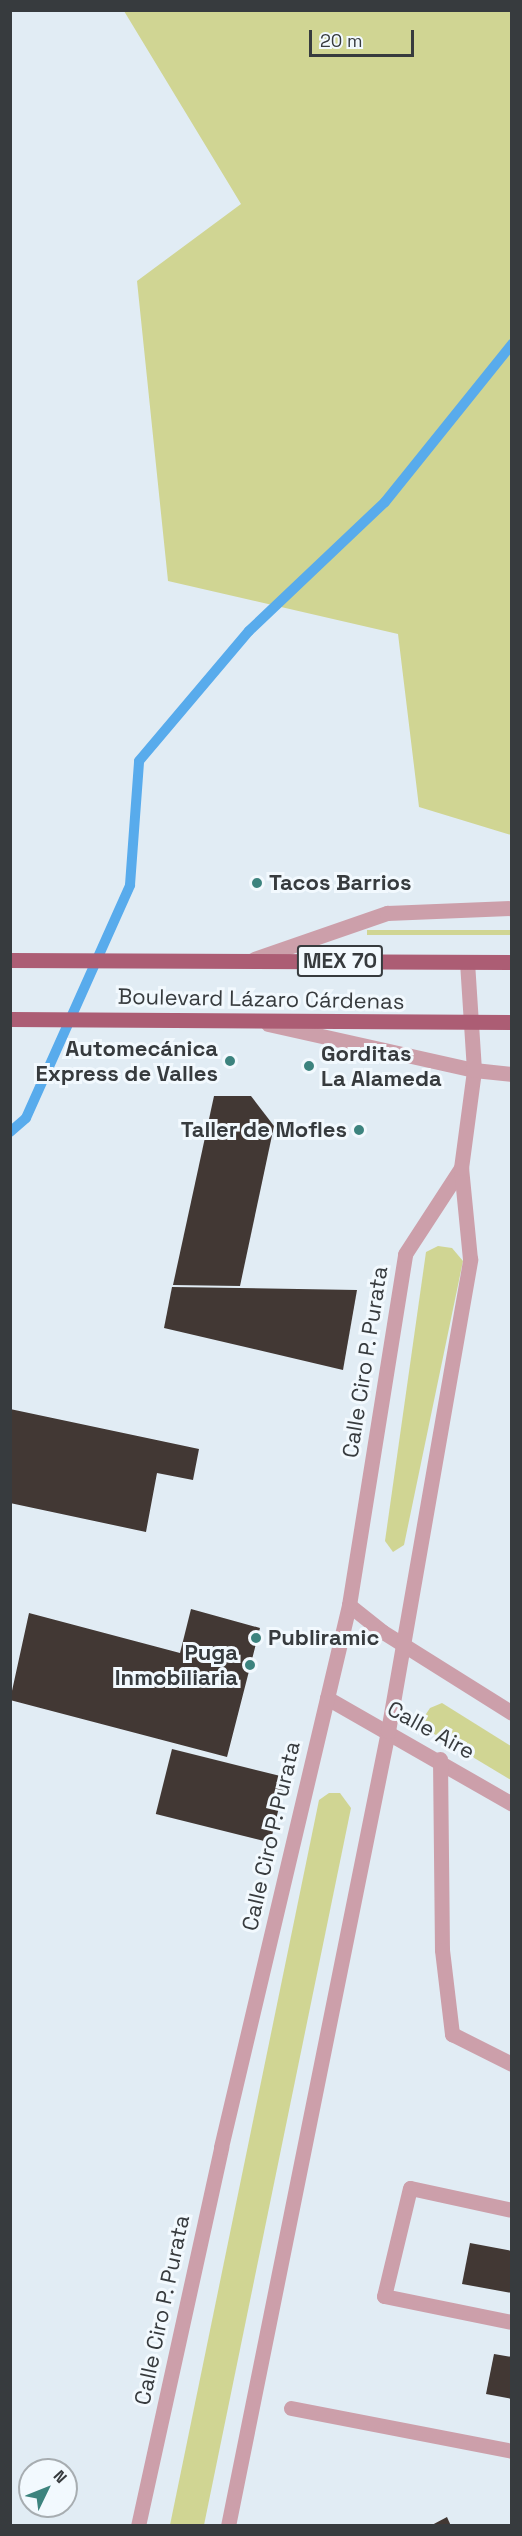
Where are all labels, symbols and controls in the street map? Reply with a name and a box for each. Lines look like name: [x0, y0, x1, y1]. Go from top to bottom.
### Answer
scale bar: [312, 18, 417, 56]
text: 20 m: [320, 29, 363, 52]
place label: Tacos Barrios: [269, 870, 412, 896]
marker: Tacos Barrios: [250, 876, 264, 890]
road number: MEX 70: [296, 943, 384, 979]
street label: Boulevard Lázaro Cárdenas: [117, 983, 405, 1015]
place label: Automecánica Express de Valles: [35, 1035, 218, 1086]
place label: Gorditas La Alameda: [321, 1040, 442, 1092]
marker: Automecánica Express de Valles: [223, 1054, 237, 1068]
marker: Gorditas La Alameda: [302, 1059, 316, 1073]
place label: Taller de Mofles: [181, 1117, 347, 1143]
marker: Taller de Mofles: [352, 1123, 366, 1137]
street label: Calle Ciro P. Purata: [337, 1264, 393, 1460]
place label: Publiramic: [268, 1625, 379, 1651]
marker: Publiramic: [249, 1631, 263, 1645]
place label: Puga Inmobiliaria: [115, 1639, 238, 1690]
marker: Puga Inmobiliaria: [243, 1658, 257, 1672]
street label: Calle Aire: [382, 1695, 480, 1765]
street label: Calle Ciro P. Purata: [236, 1738, 306, 1934]
street label: Calle Ciro P. Purata: [129, 2212, 195, 2408]
north arrow: [18, 2458, 78, 2518]
text: N: [49, 2466, 71, 2488]

